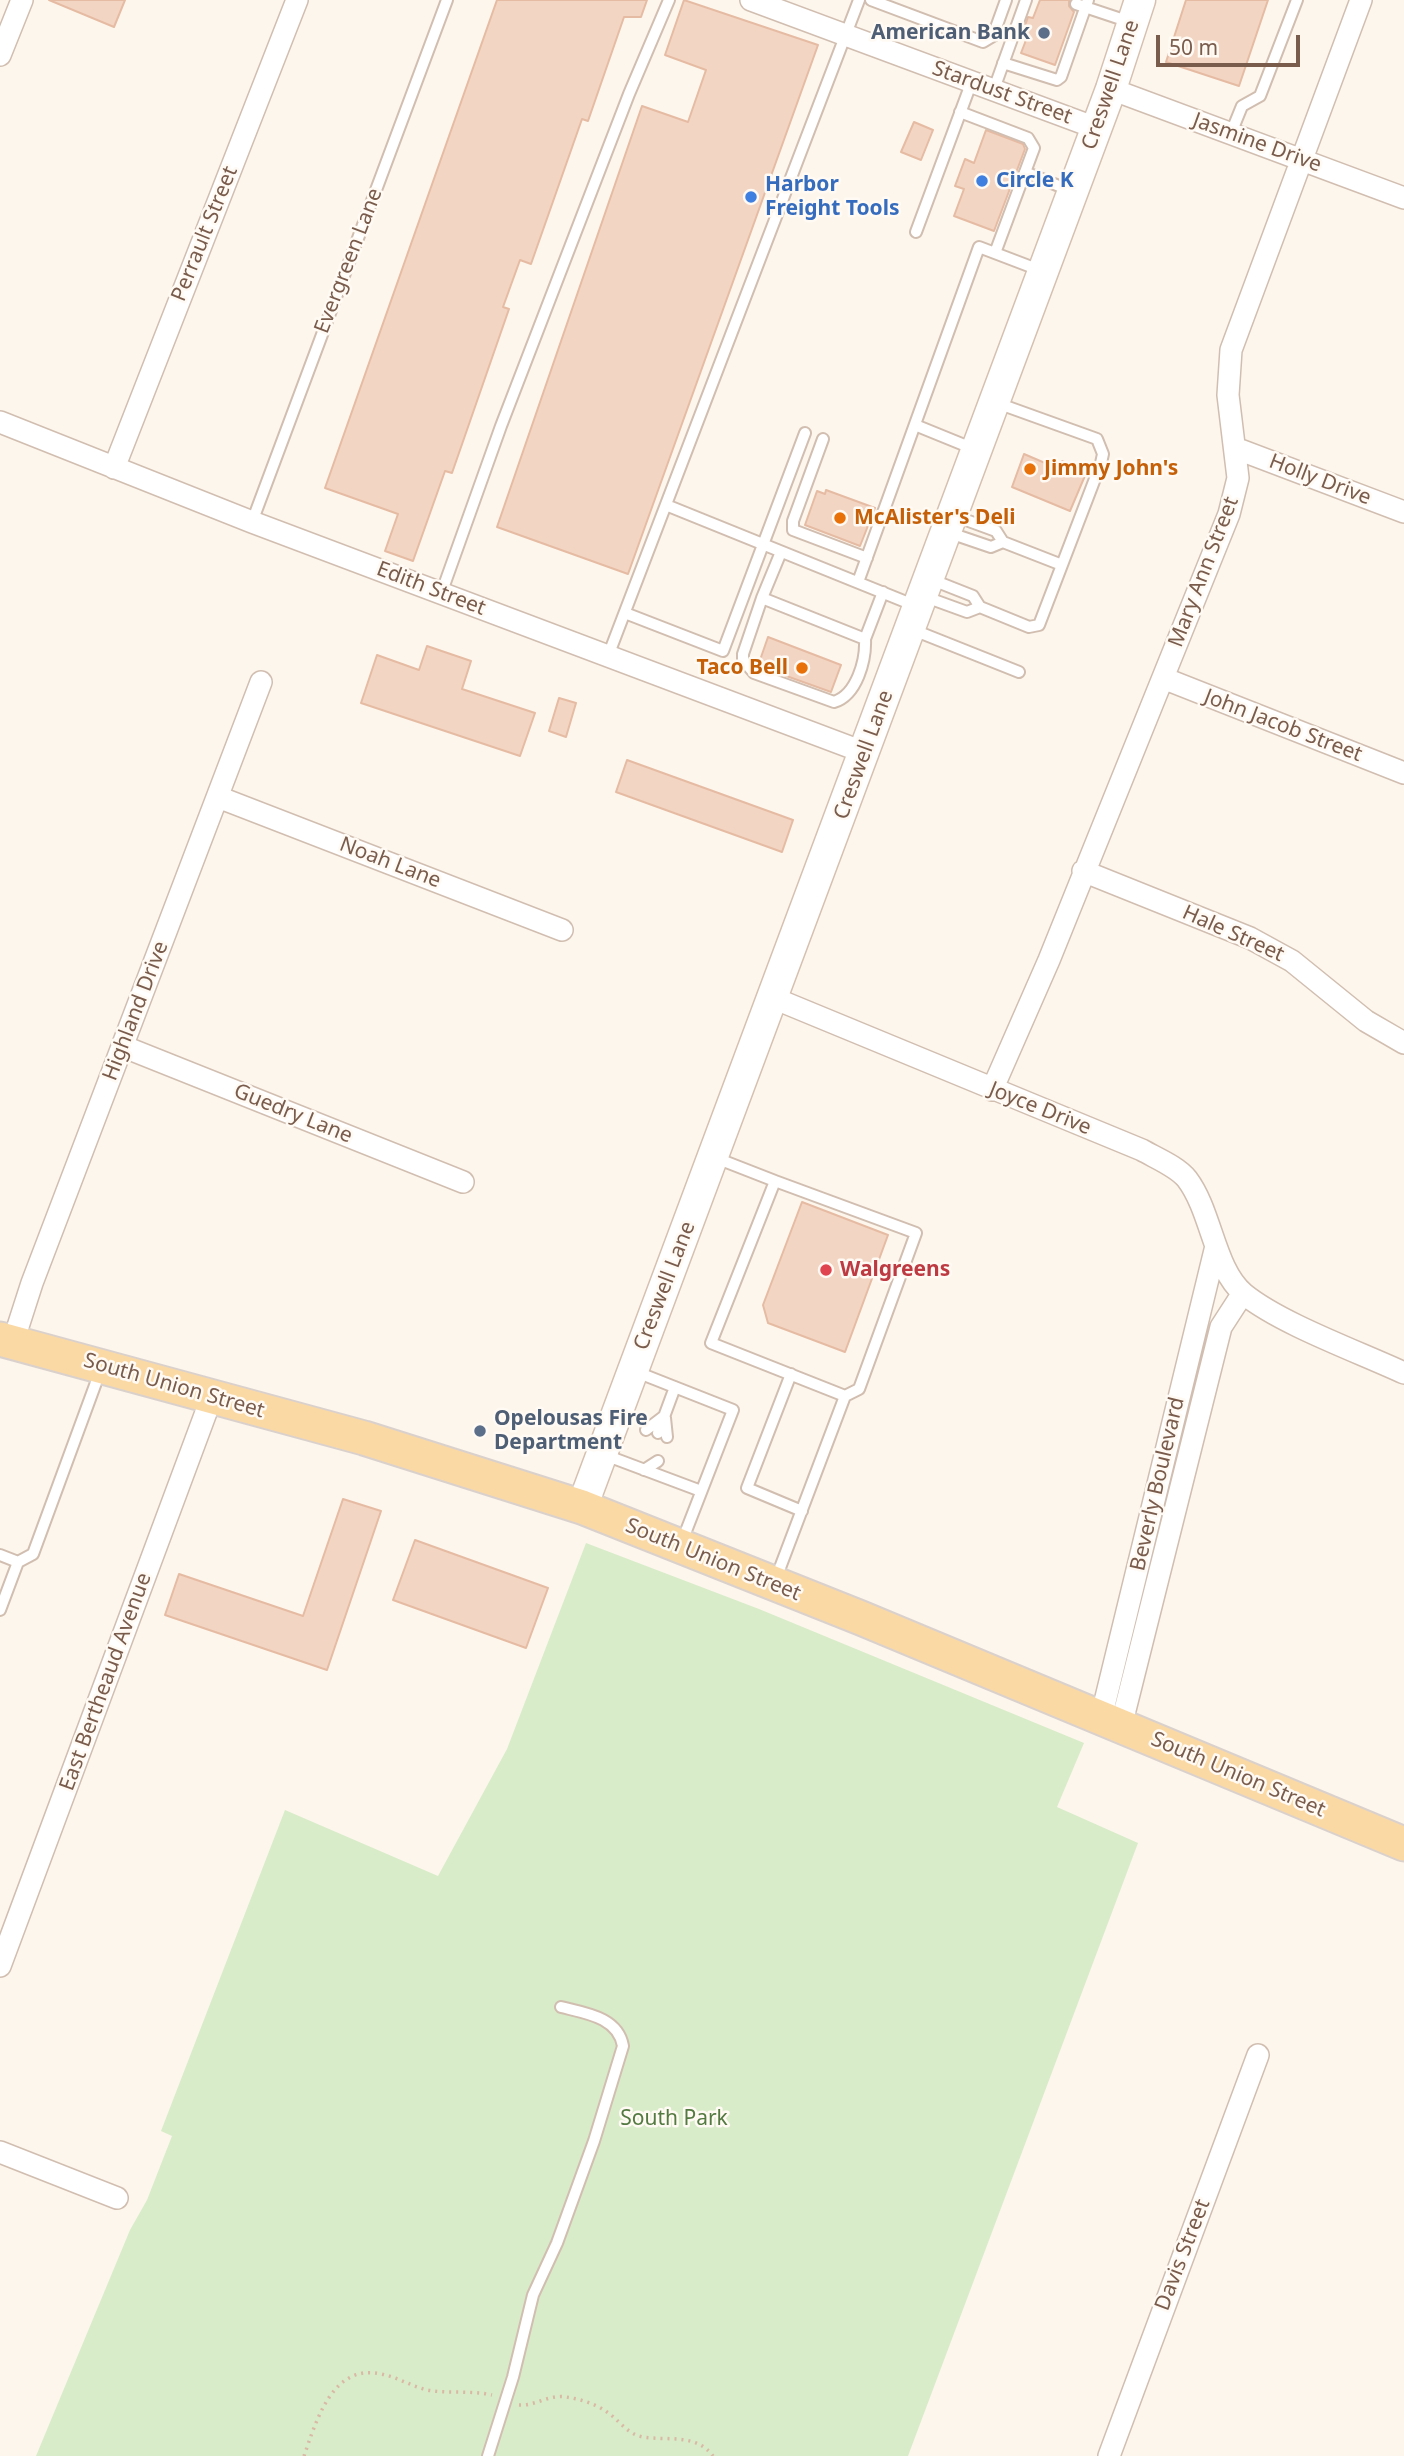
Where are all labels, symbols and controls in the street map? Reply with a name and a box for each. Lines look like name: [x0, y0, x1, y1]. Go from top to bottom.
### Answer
street label: Creswell Lane: [1077, 17, 1145, 153]
place label: American Bank: [871, 20, 1030, 46]
scale bar: [1159, 21, 1302, 65]
marker: American Bank: [1036, 25, 1052, 41]
text: 50 m: [1169, 33, 1218, 61]
street label: Stardust Street: [929, 56, 1075, 130]
street label: Jasmine Drive: [1189, 108, 1325, 178]
street label: Perrault Street: [166, 163, 244, 305]
place label: Circle K: [996, 168, 1074, 194]
place label: Harbor Freight Tools: [765, 172, 900, 222]
marker: Circle K: [974, 173, 990, 189]
street label: Evergreen Lane: [310, 185, 388, 337]
marker: Harbor Freight Tools: [743, 189, 759, 205]
street label: Holly Drive: [1265, 449, 1375, 511]
place label: Jimmy John's: [1044, 456, 1178, 482]
marker: Jimmy John's: [1022, 461, 1038, 477]
street label: Mary Ann Street: [1164, 493, 1244, 651]
place label: McAlister's Deli: [854, 505, 1016, 531]
marker: McAlister's Deli: [832, 510, 848, 526]
street label: Edith Street: [373, 557, 489, 621]
place label: Taco Bell: [697, 655, 788, 681]
marker: Taco Bell: [794, 660, 810, 676]
street label: John Jacob Street: [1200, 684, 1366, 768]
street label: Creswell Lane: [829, 687, 899, 823]
street label: Noah Lane: [336, 832, 444, 894]
street label: Hale Street: [1178, 900, 1288, 968]
street label: Highland Drive: [98, 938, 174, 1084]
street label: Joyce Drive: [985, 1077, 1095, 1141]
street label: Guedry Lane: [230, 1079, 356, 1149]
street label: Creswell Lane: [629, 1218, 701, 1354]
place label: Walgreens: [840, 1257, 950, 1283]
marker: Walgreens: [818, 1262, 834, 1278]
street label: South Union Street: [81, 1348, 267, 1424]
street label: Beverly Boulevard: [1126, 1395, 1190, 1573]
place label: Opelousas Fire Department: [494, 1406, 648, 1456]
marker: Opelousas Fire Department: [472, 1423, 488, 1439]
street label: South Union Street: [622, 1513, 804, 1607]
street label: East Bertheaud Avenue: [55, 1570, 157, 1794]
street label: South Union Street: [1147, 1727, 1329, 1823]
park label: South Park: [620, 2106, 728, 2132]
street label: Davis Street: [1150, 2196, 1216, 2314]

